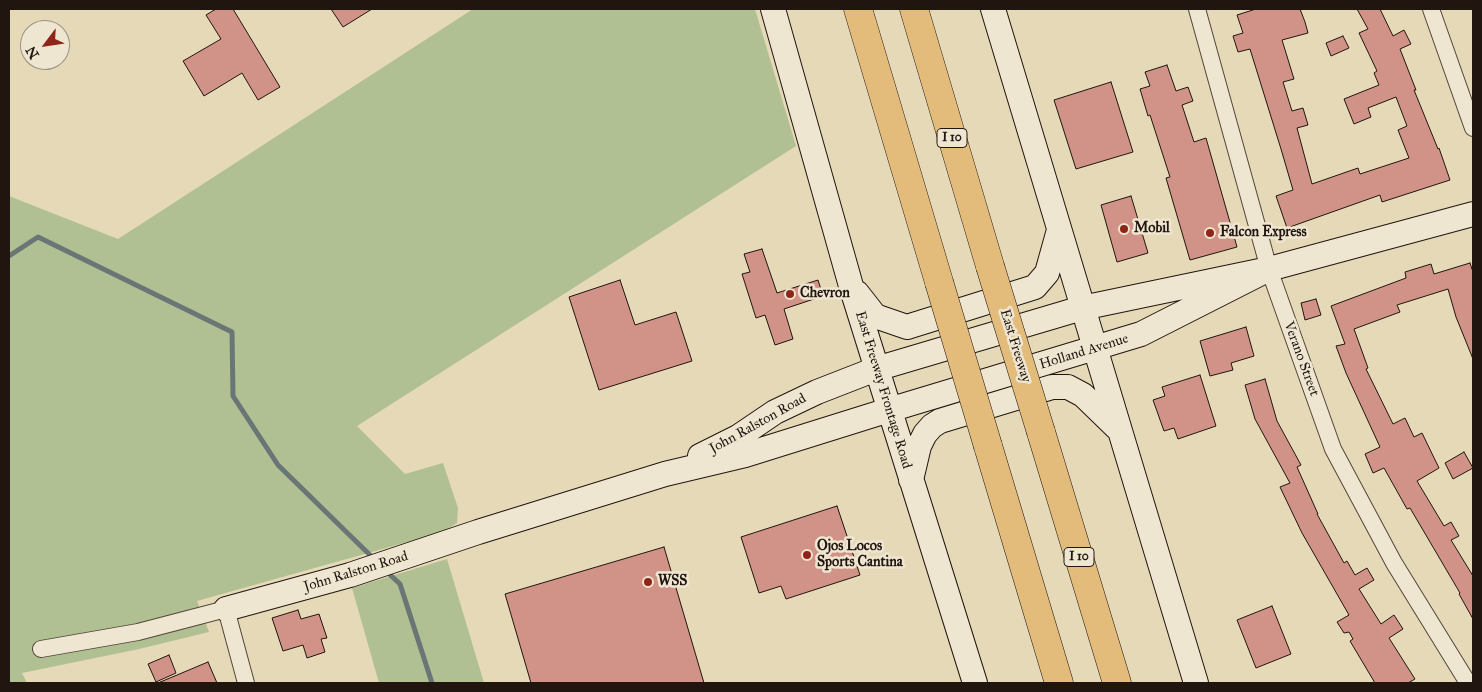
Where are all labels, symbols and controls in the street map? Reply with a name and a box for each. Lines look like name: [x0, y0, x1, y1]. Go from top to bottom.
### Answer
north arrow: [20, 20, 70, 70]
text: N: [22, 43, 43, 62]
road number: I 10: [937, 128, 967, 148]
place label: Mobil: [1134, 221, 1170, 237]
marker: Mobil: [1118, 223, 1130, 235]
place label: Falcon Express: [1220, 225, 1307, 241]
marker: Falcon Express: [1204, 227, 1216, 239]
place label: Chevron: [800, 286, 850, 302]
marker: Chevron: [784, 288, 796, 300]
street label: East Freeway: [996, 307, 1034, 385]
street label: East Freeway Frontage Road: [851, 309, 915, 471]
street label: Verano Street: [1280, 319, 1322, 399]
street label: Holland Avenue: [1037, 330, 1131, 374]
street label: John Ralston Road: [707, 390, 809, 458]
place label: Ojos Locos Sports Cantina: [817, 539, 903, 572]
street label: John Ralston Road: [302, 548, 410, 596]
road number: I 10: [1064, 548, 1094, 566]
marker: Ojos Locos Sports Cantina: [801, 549, 813, 561]
place label: WSS: [658, 574, 687, 590]
marker: WSS: [642, 576, 654, 588]

